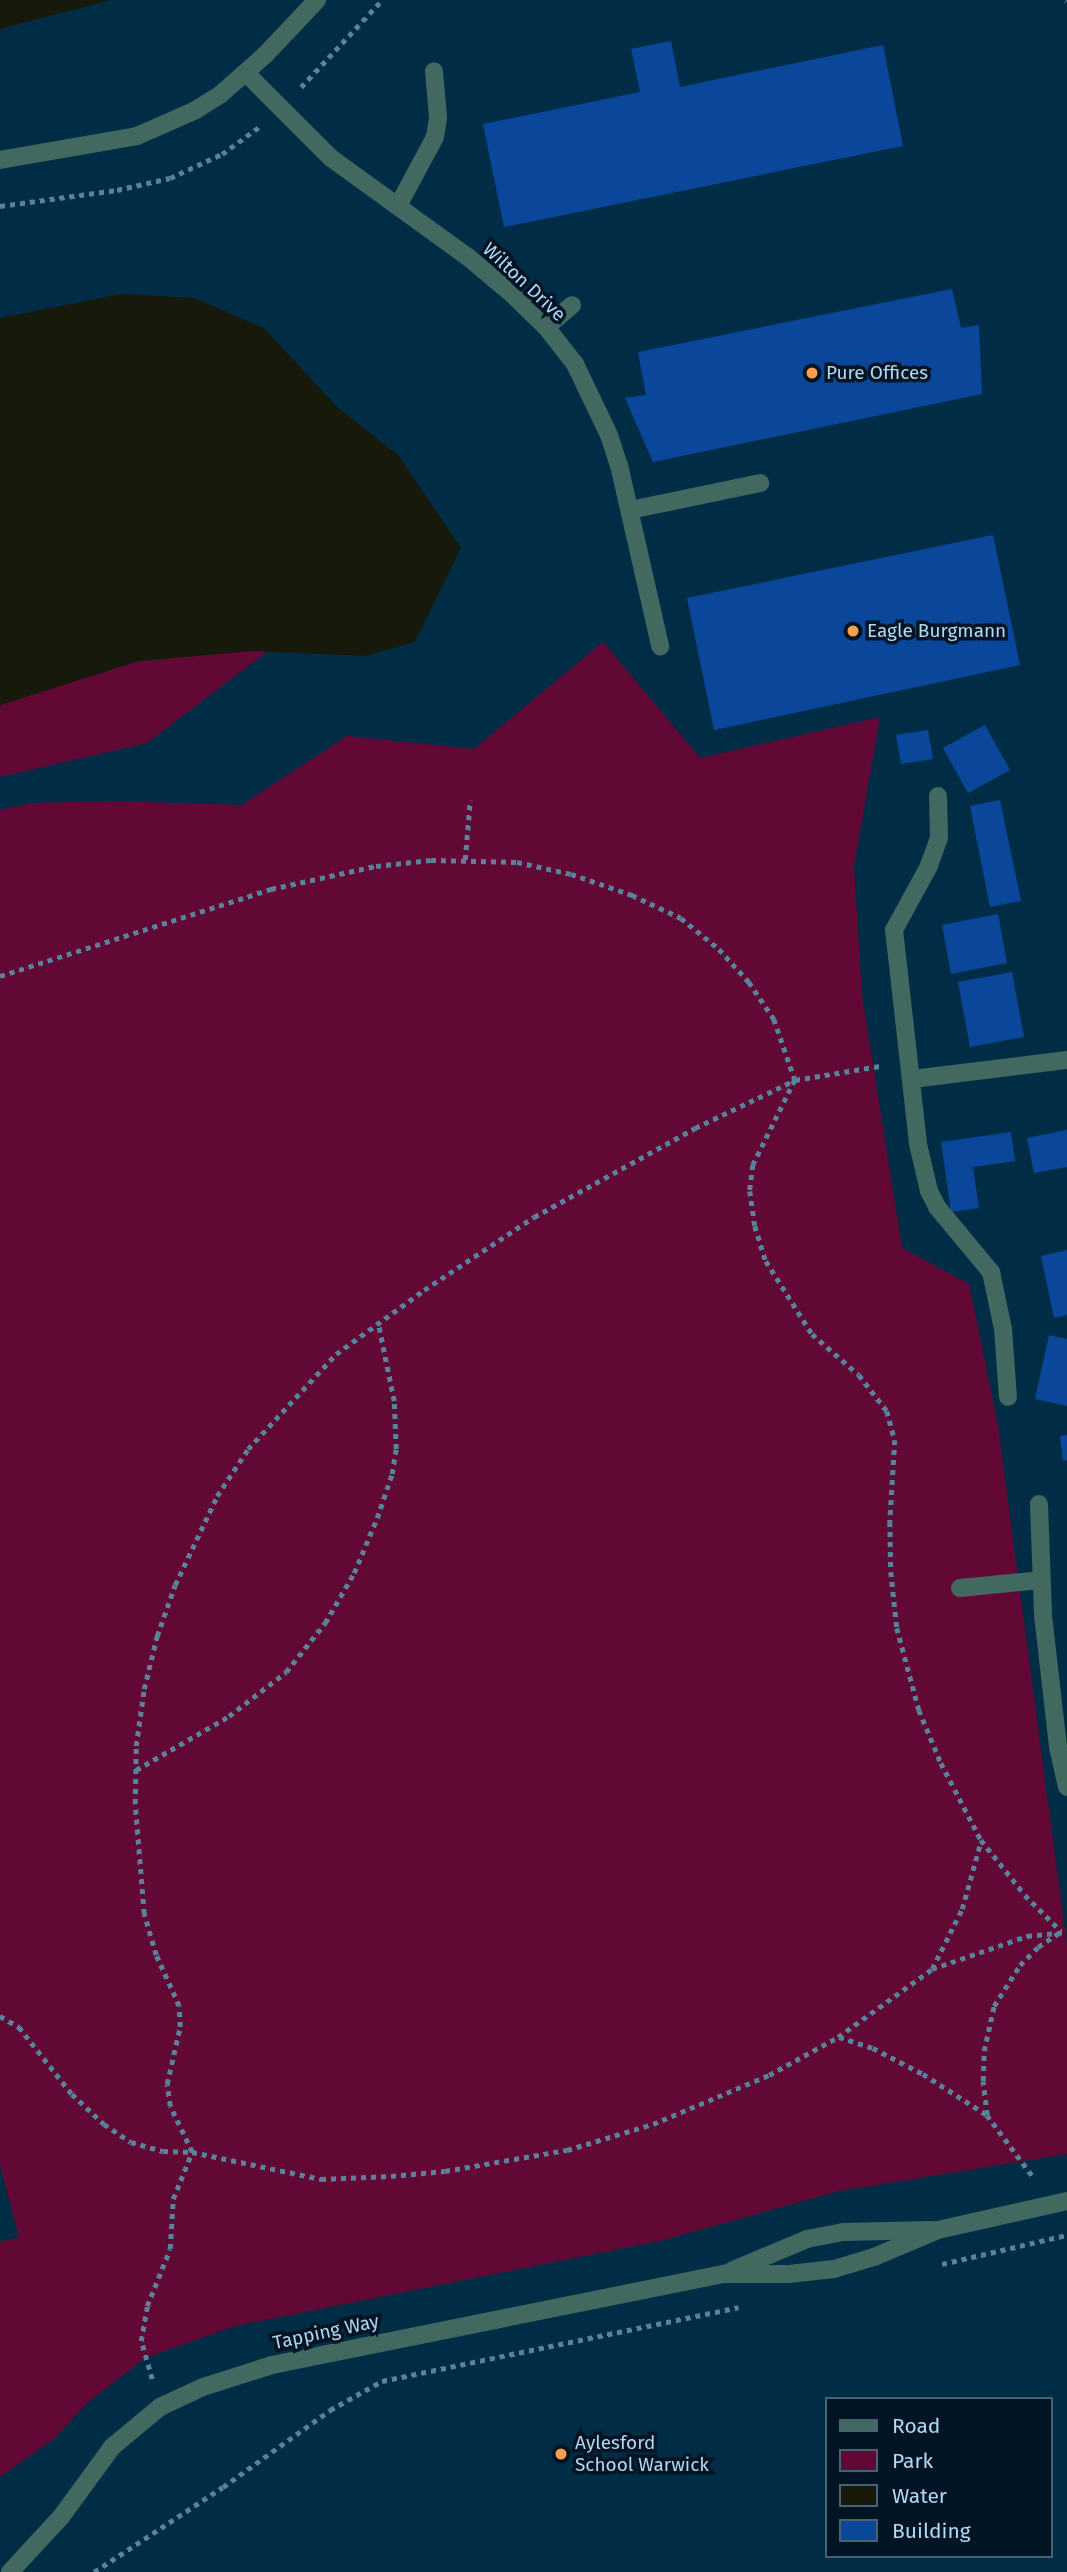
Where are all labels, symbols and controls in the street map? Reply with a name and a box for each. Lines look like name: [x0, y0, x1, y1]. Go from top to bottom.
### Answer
street label: Wilton Drive: [478, 238, 570, 326]
place label: Pure Offices: [826, 362, 928, 384]
marker: Pure Offices: [804, 365, 820, 381]
place label: Eagle Burgmann: [867, 620, 1006, 642]
marker: Eagle Burgmann: [845, 623, 861, 639]
street label: Tapping Way: [271, 2310, 381, 2354]
legend: [825, 2397, 1053, 2558]
text: Road: [892, 2413, 940, 2439]
place label: Aylesford School Warwick: [575, 2432, 709, 2476]
marker: Aylesford School Warwick: [553, 2446, 569, 2462]
text: Park: [892, 2448, 933, 2474]
text: Water: [892, 2483, 947, 2509]
text: Building: [892, 2518, 971, 2544]

